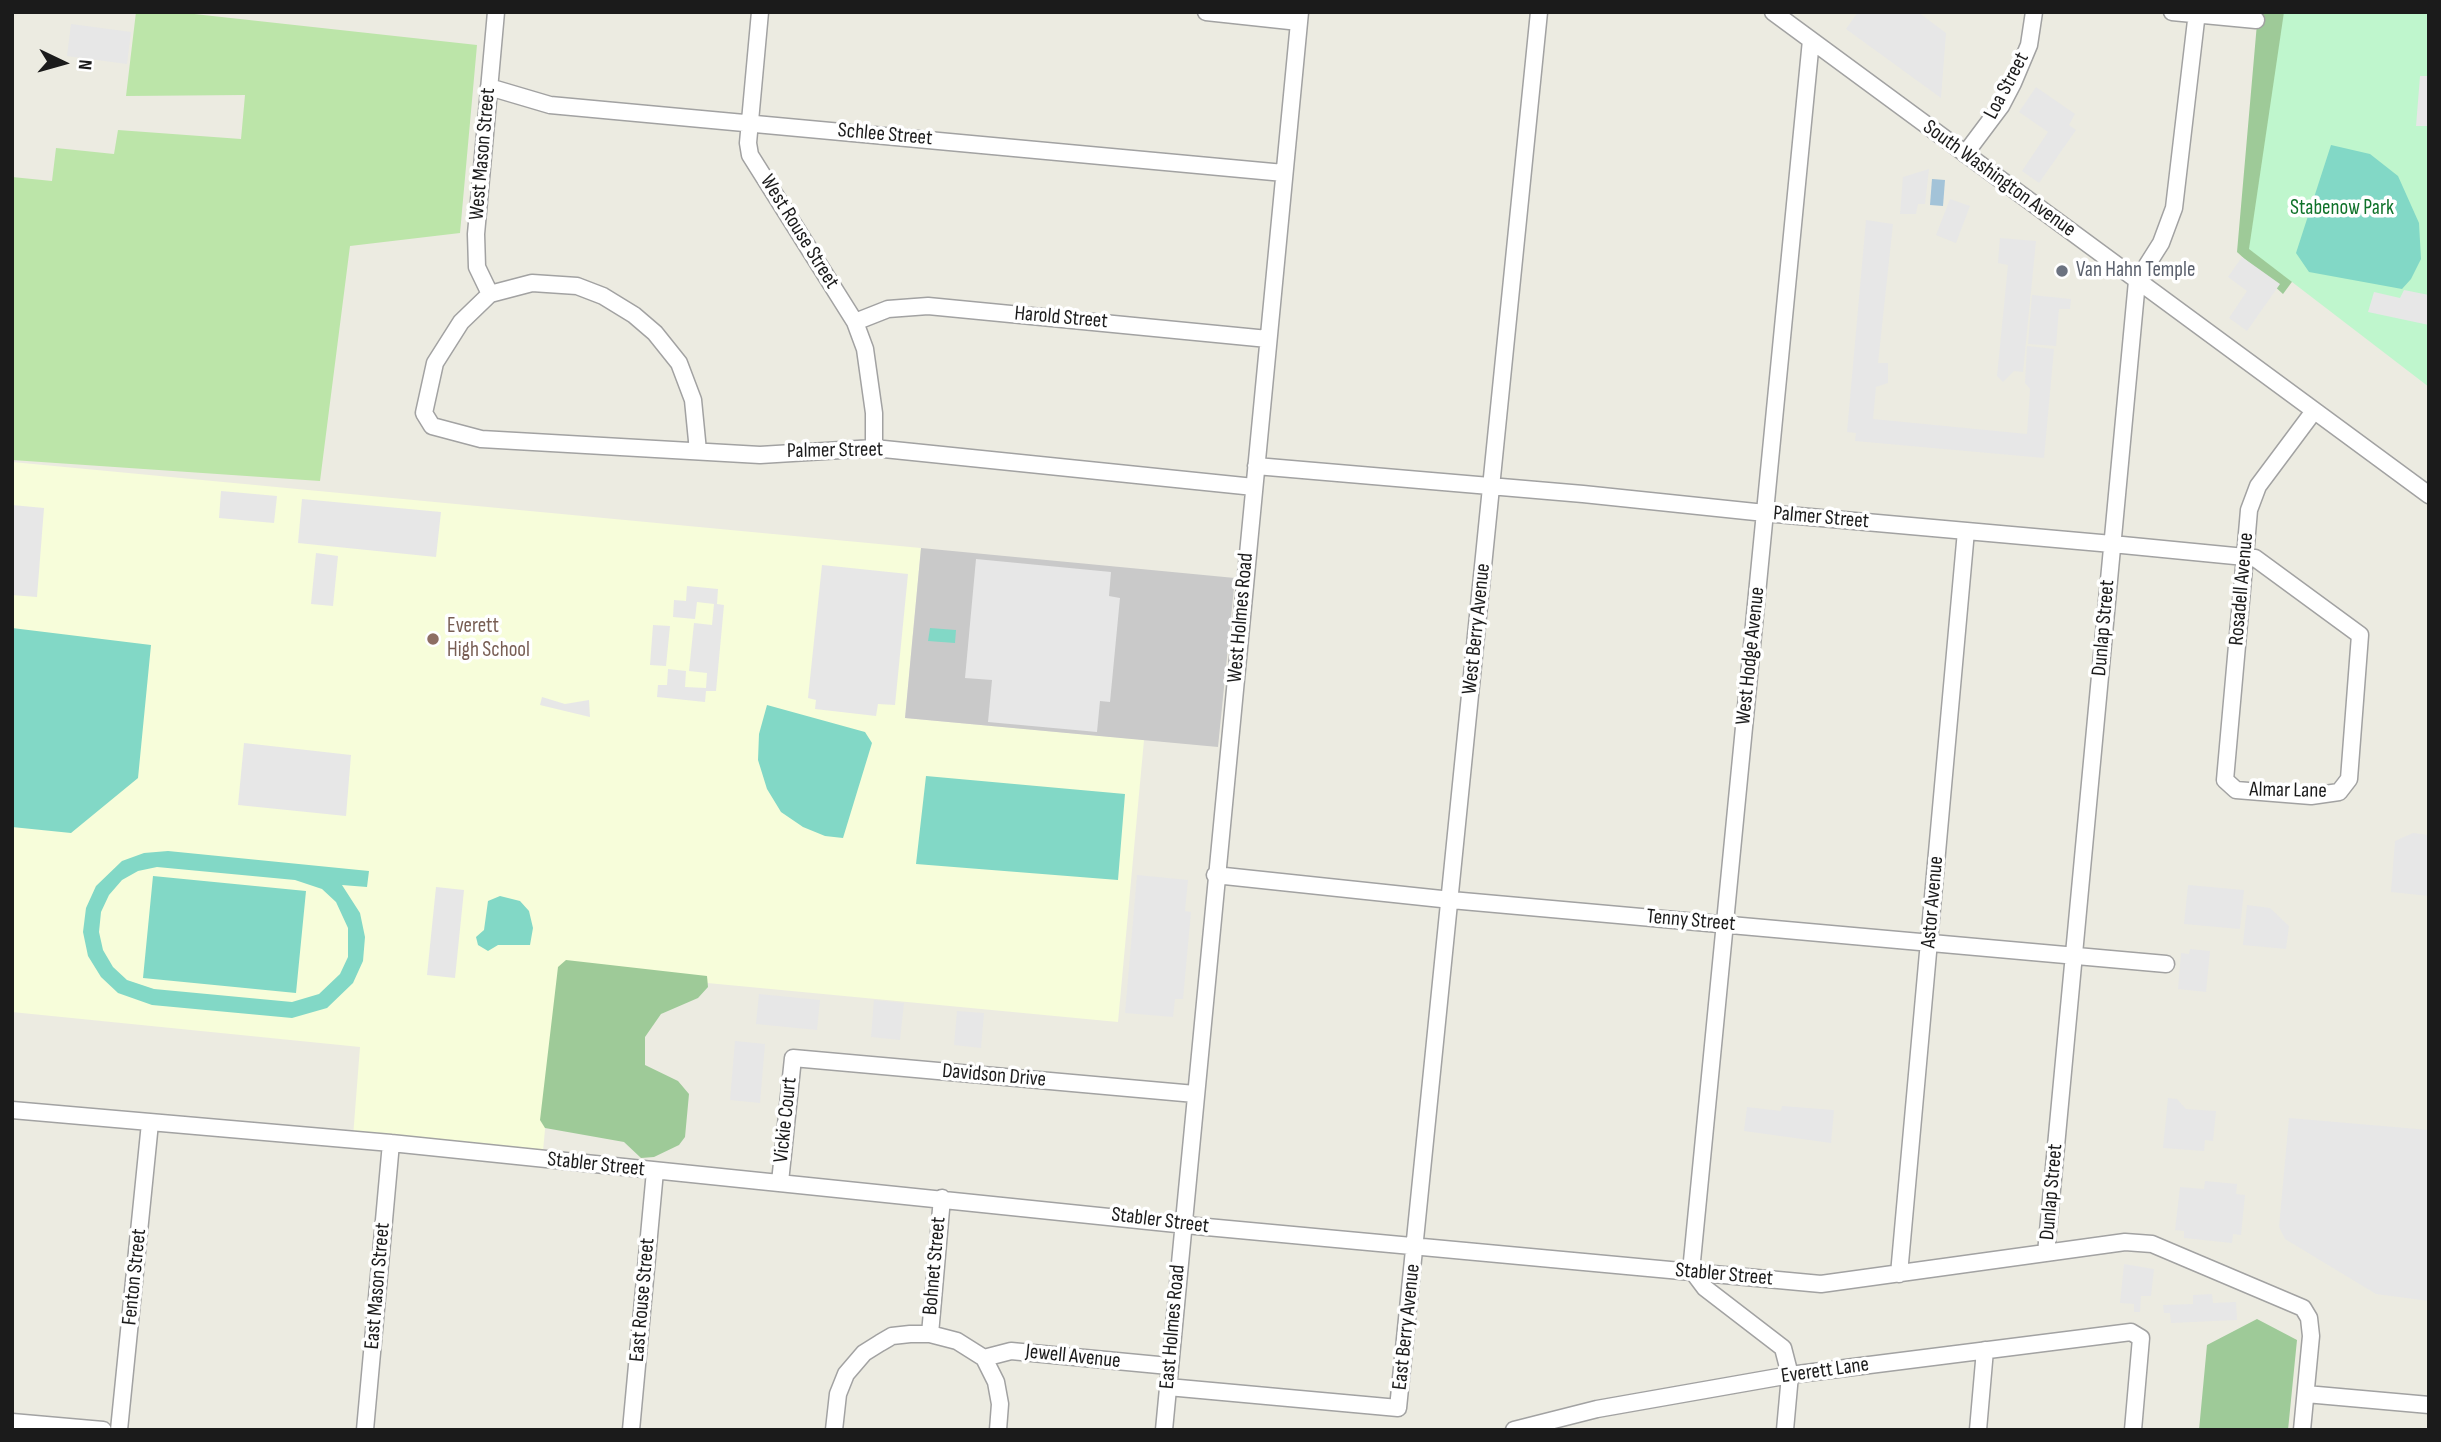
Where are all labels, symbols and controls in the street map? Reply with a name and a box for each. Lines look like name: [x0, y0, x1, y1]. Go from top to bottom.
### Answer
north arrow: [28, 28, 98, 98]
street label: Loa Street: [1979, 48, 2035, 124]
text: N: [73, 59, 96, 71]
street label: West Mason Street: [465, 87, 501, 221]
street label: South Washington Avenue: [1918, 115, 2080, 243]
street label: Schlee Street: [837, 118, 933, 152]
street label: West Rouse Street: [754, 170, 844, 294]
park label: Stabenow Park: [2290, 196, 2394, 222]
place label: Van Hahn Temple: [2076, 258, 2195, 284]
marker: Van Hahn Temple: [2054, 263, 2070, 279]
street label: Harold Street: [1013, 301, 1109, 335]
street label: Palmer Street: [787, 438, 883, 464]
street label: Palmer Street: [1772, 501, 1870, 535]
street label: Rosadell Avenue: [2225, 531, 2259, 647]
street label: West Holmes Road: [1223, 552, 1259, 684]
street label: West Berry Avenue: [1458, 562, 1496, 696]
street label: Dunlap Street: [2087, 579, 2121, 677]
street label: West Hodge Avenue: [1731, 586, 1771, 726]
place label: Everett High School: [447, 614, 530, 664]
marker: Everett High School: [425, 631, 441, 647]
street label: Almar Lane: [2249, 778, 2327, 804]
street label: Astor Avenue: [1916, 855, 1950, 949]
street label: Tenny Street: [1645, 905, 1737, 937]
street label: Davidson Drive: [941, 1059, 1047, 1093]
street label: Vickie Court: [769, 1076, 803, 1164]
street label: Dunlap Street: [2035, 1143, 2069, 1241]
street label: Stabler Street: [546, 1147, 646, 1183]
street label: Stabler Street: [1110, 1203, 1210, 1239]
street label: Bohnet Street: [918, 1216, 952, 1316]
street label: East Mason Street: [360, 1222, 396, 1350]
street label: Fenton Street: [117, 1228, 153, 1326]
street label: East Rouse Street: [625, 1237, 661, 1363]
street label: Stabler Street: [1674, 1258, 1774, 1292]
street label: East Berry Avenue: [1388, 1263, 1426, 1391]
street label: East Holmes Road: [1155, 1264, 1191, 1390]
street label: Jewell Avenue: [1024, 1339, 1122, 1375]
street label: Everett Lane: [1779, 1352, 1871, 1390]

